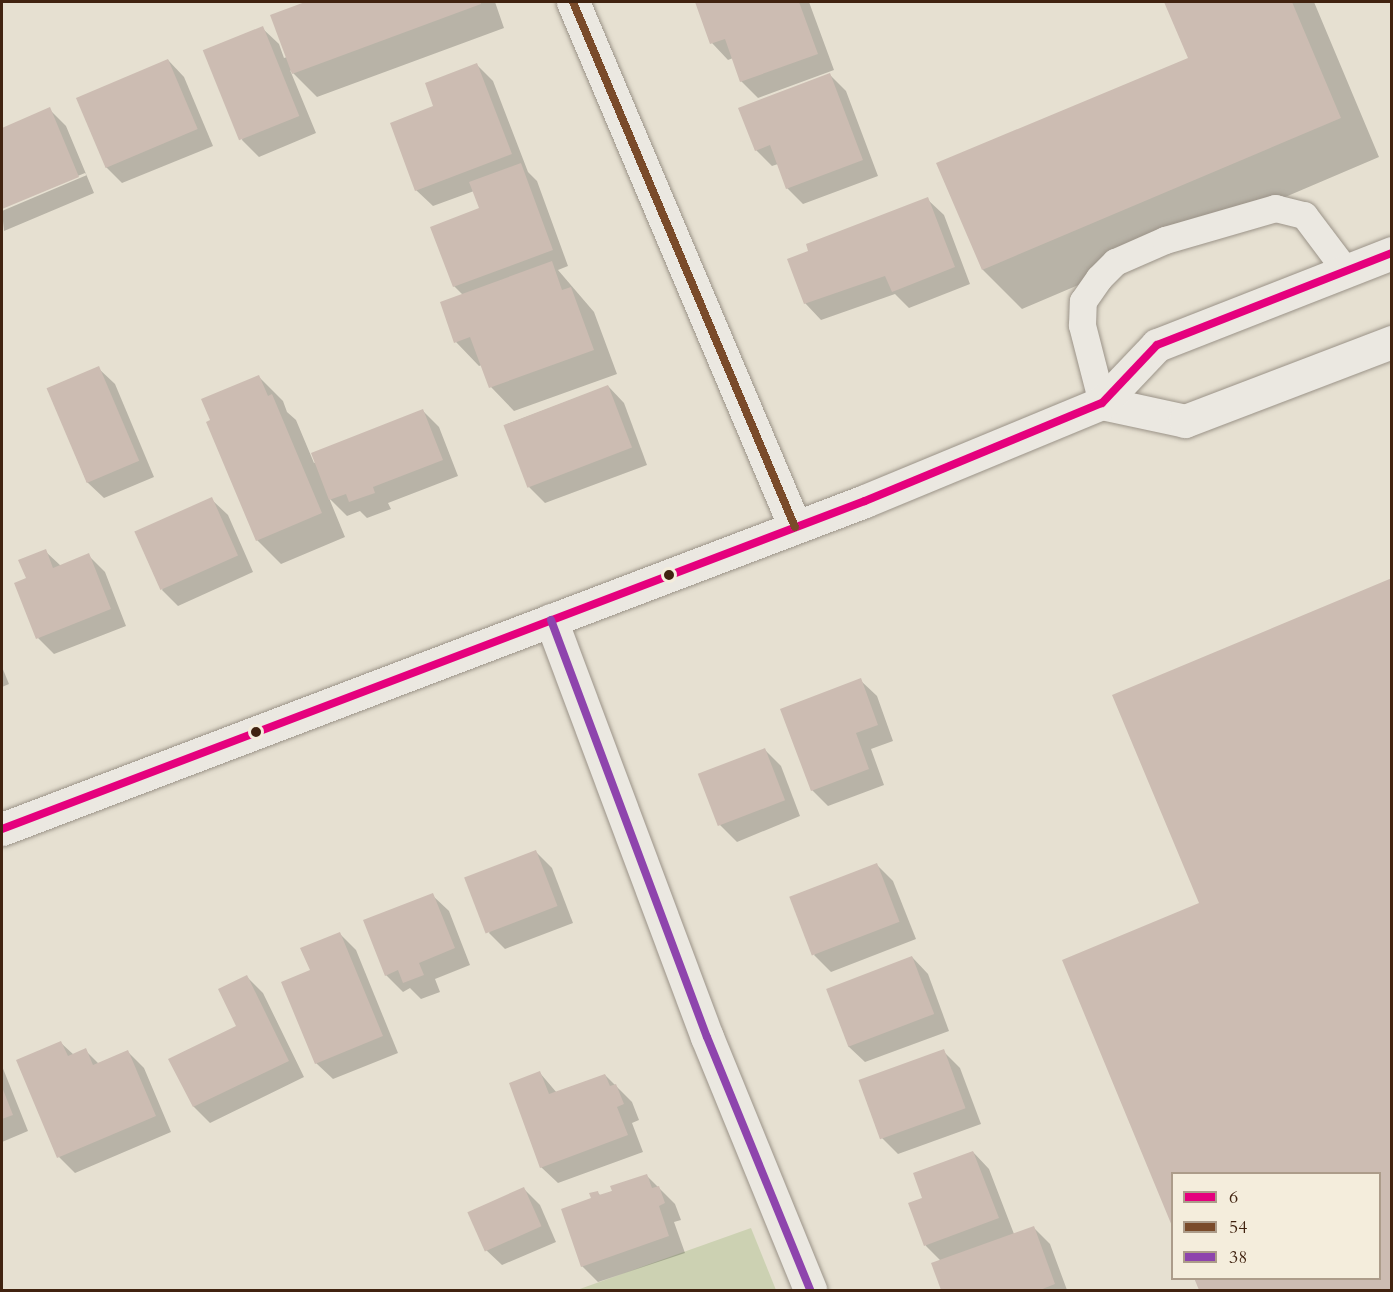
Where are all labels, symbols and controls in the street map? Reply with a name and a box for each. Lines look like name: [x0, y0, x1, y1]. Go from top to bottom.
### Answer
unlabelled marker: [663, 569, 675, 581]
unlabelled marker: [250, 726, 262, 738]
legend: [1171, 1172, 1381, 1280]
text: 6: [1229, 1185, 1238, 1210]
text: 54: [1229, 1215, 1247, 1240]
text: 38: [1229, 1245, 1247, 1270]

